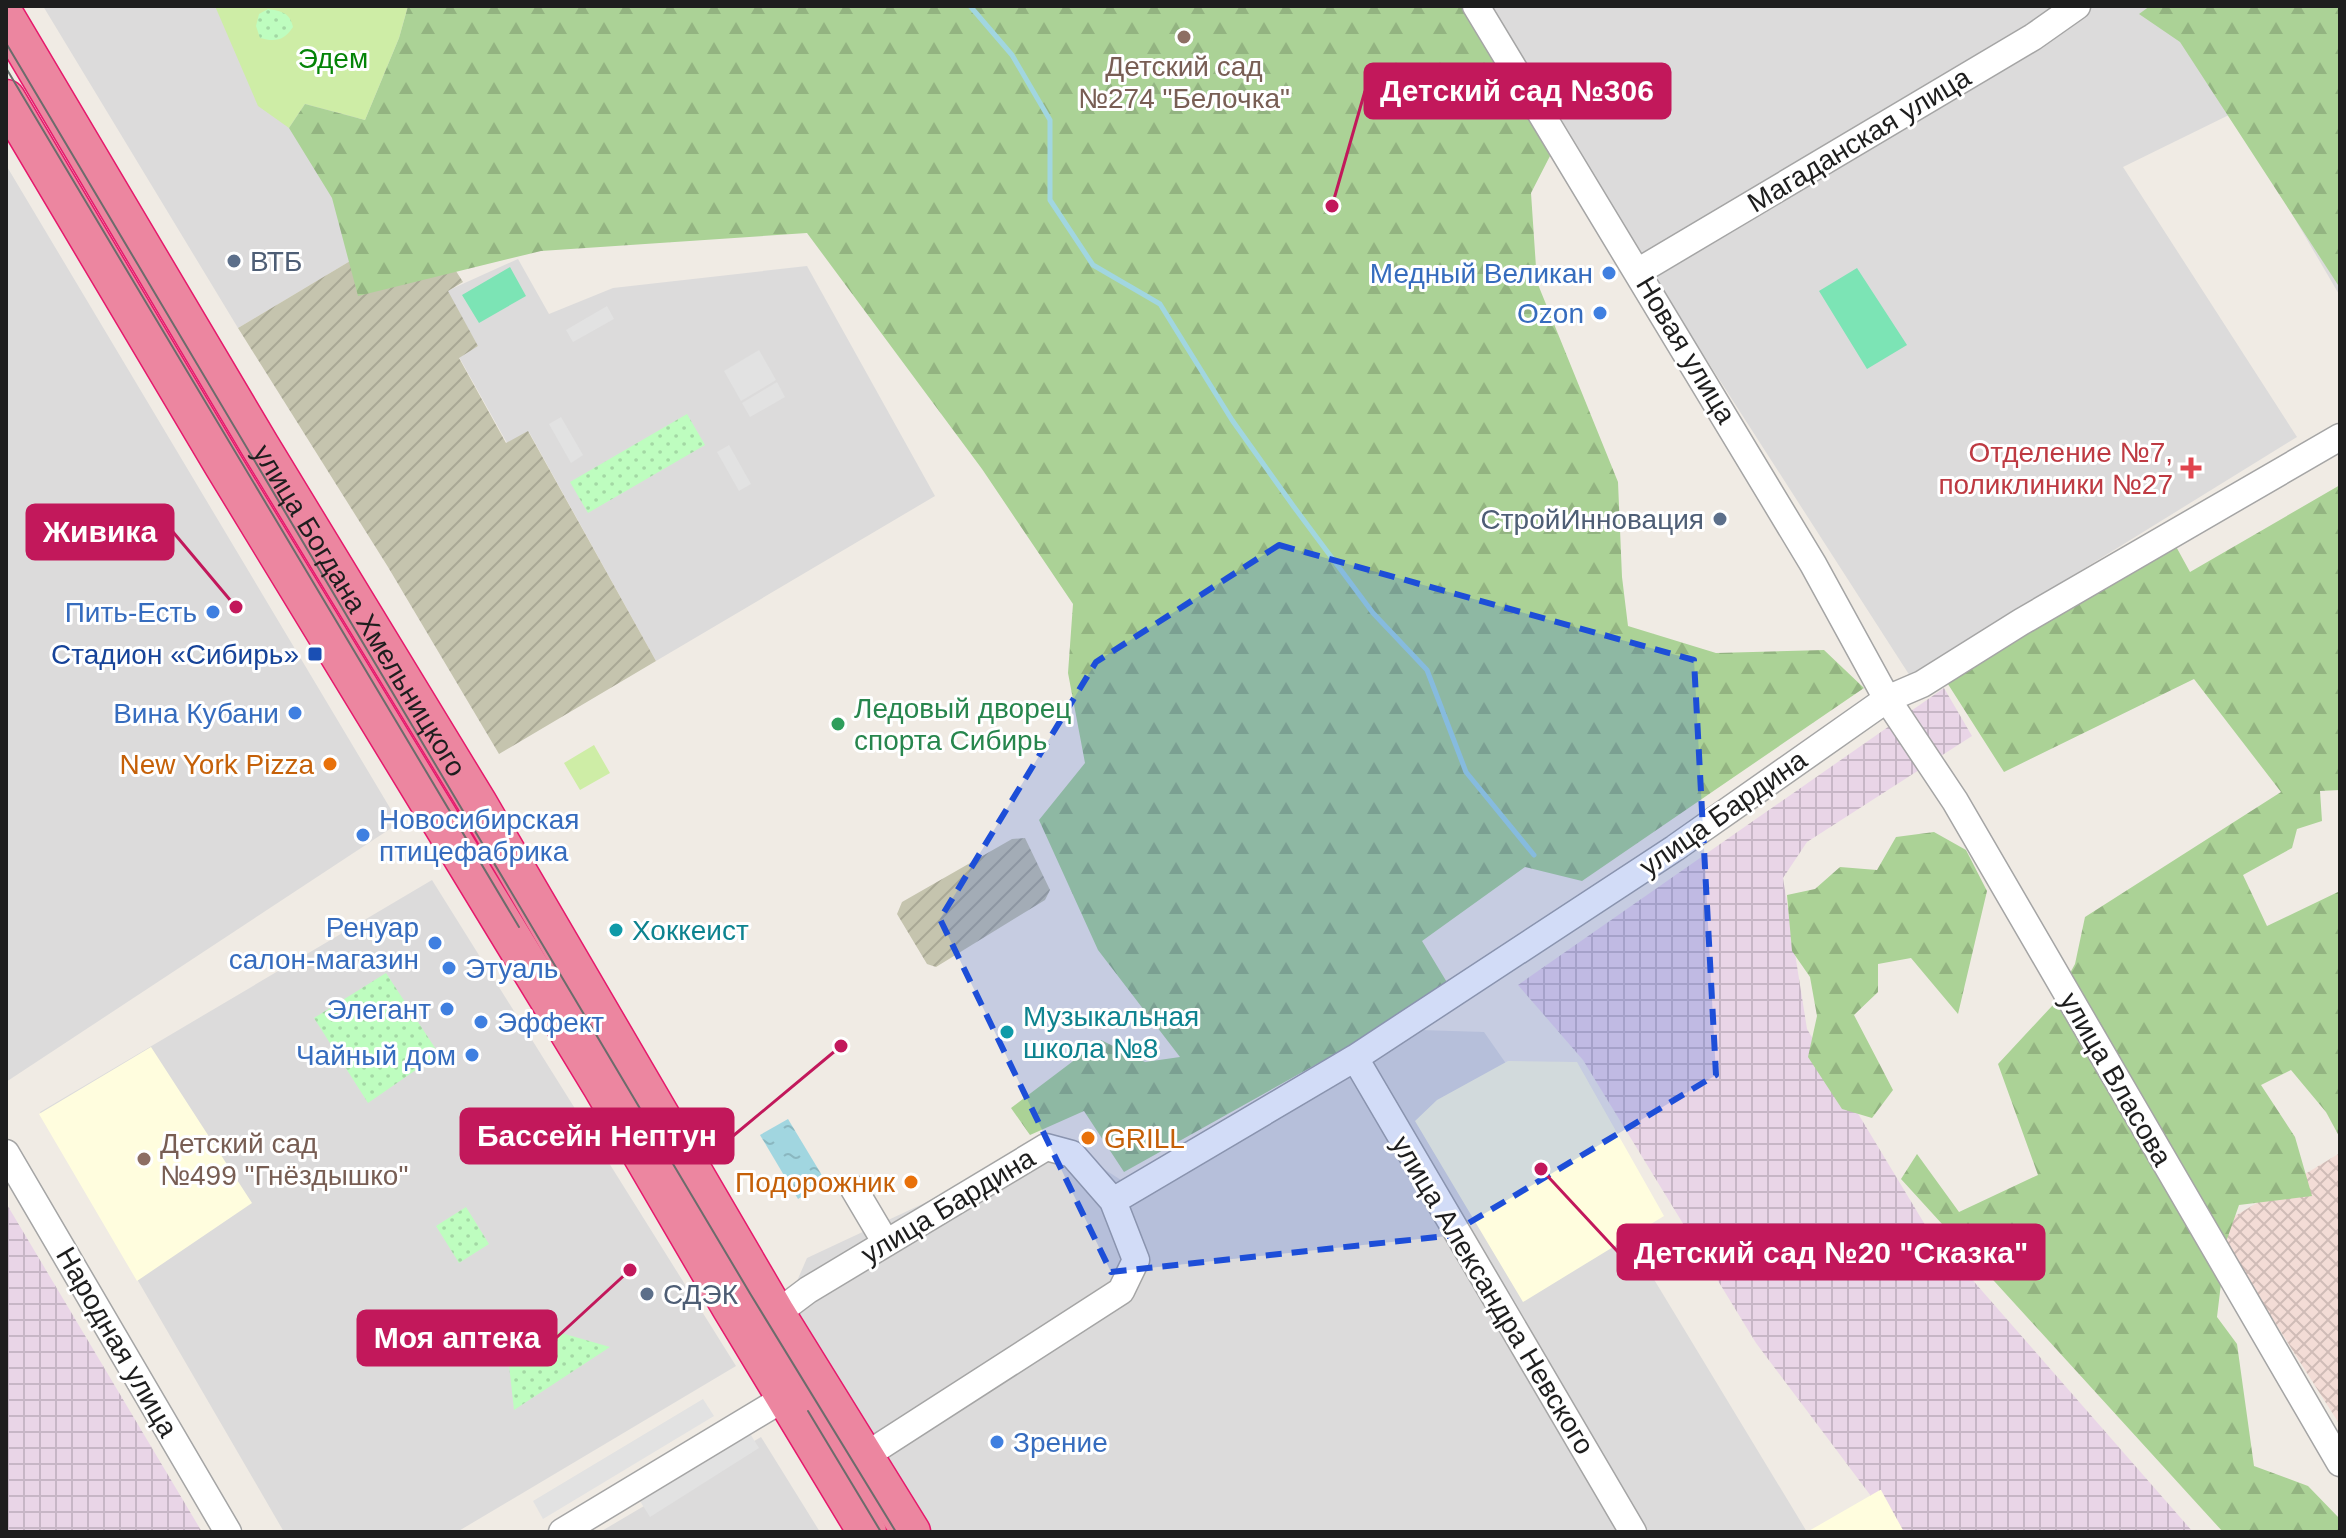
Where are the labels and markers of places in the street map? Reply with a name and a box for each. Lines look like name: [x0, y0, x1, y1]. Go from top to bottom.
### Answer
marker: Детский сад №274 "Белочка": [1175, 28, 1193, 46]
place label: Детский сад №274 "Белочка": [1078, 51, 1290, 114]
callout: Детский сад №306: [1365, 64, 1670, 118]
place label: ВТБ: [250, 246, 302, 277]
marker: ВТБ: [225, 252, 243, 270]
place label: Медный Великан: [1370, 258, 1593, 289]
marker: Медный Великан: [1600, 264, 1618, 282]
place label: Ozon: [1517, 298, 1584, 329]
marker: Ozon: [1591, 304, 1609, 322]
place label: Отделение №7, поликлиники №27: [1938, 437, 2173, 500]
marker: Отделение №7, поликлиники №27: [2180, 457, 2202, 479]
place label: СтройИнновация: [1481, 504, 1704, 535]
callout: Живика: [27, 505, 173, 559]
marker: СтройИнновация: [1711, 510, 1729, 528]
place label: Пить-Есть: [65, 597, 197, 628]
marker: Пить-Есть: [204, 603, 222, 621]
place label: Стадион «Сибирь»: [51, 639, 299, 670]
marker: Стадион «Сибирь»: [306, 645, 324, 663]
place label: Ледовый дворец спорта Сибирь: [854, 693, 1071, 756]
place label: Вина Кубани: [113, 698, 279, 729]
marker: Вина Кубани: [286, 704, 304, 722]
marker: Ледовый дворец спорта Сибирь: [829, 715, 847, 733]
place label: New York Pizza: [119, 749, 314, 780]
marker: New York Pizza: [321, 755, 339, 773]
place label: Новосибирская птицефабрика: [379, 804, 579, 867]
marker: Новосибирская птицефабрика: [354, 826, 372, 844]
place label: Ренуар салон-магазин: [229, 912, 419, 975]
place label: Хоккеист: [632, 915, 749, 946]
marker: Хоккеист: [607, 921, 625, 939]
marker: Ренуар салон-магазин: [426, 934, 444, 952]
place label: Этуаль: [465, 953, 558, 984]
marker: Этуаль: [440, 959, 458, 977]
place label: Элегант: [326, 994, 431, 1025]
marker: Элегант: [438, 1000, 456, 1018]
place label: Музыкальная школа №8: [1023, 1001, 1199, 1064]
place label: Эффект: [497, 1007, 604, 1038]
marker: Эффект: [472, 1013, 490, 1031]
marker: Музыкальная школа №8: [998, 1023, 1016, 1041]
place label: Чайный дом: [296, 1040, 456, 1071]
marker: Чайный дом: [463, 1046, 481, 1064]
callout: Бассейн Нептун: [461, 1109, 733, 1163]
place label: GRILL: [1104, 1123, 1185, 1154]
place label: Детский сад №499 "Гнёздышко": [160, 1128, 408, 1191]
marker: GRILL: [1079, 1129, 1097, 1147]
marker: Детский сад №499 "Гнёздышко": [135, 1150, 153, 1168]
place label: Подорожник: [735, 1167, 896, 1198]
marker: Подорожник: [902, 1173, 920, 1191]
callout: Детский сад №20 "Сказка": [1618, 1225, 2044, 1279]
place label: СДЭК: [663, 1279, 739, 1310]
marker: СДЭК: [638, 1285, 656, 1303]
callout: Моя аптека: [358, 1311, 556, 1365]
place label: Зрение: [1013, 1427, 1108, 1458]
marker: Зрение: [988, 1433, 1006, 1451]

